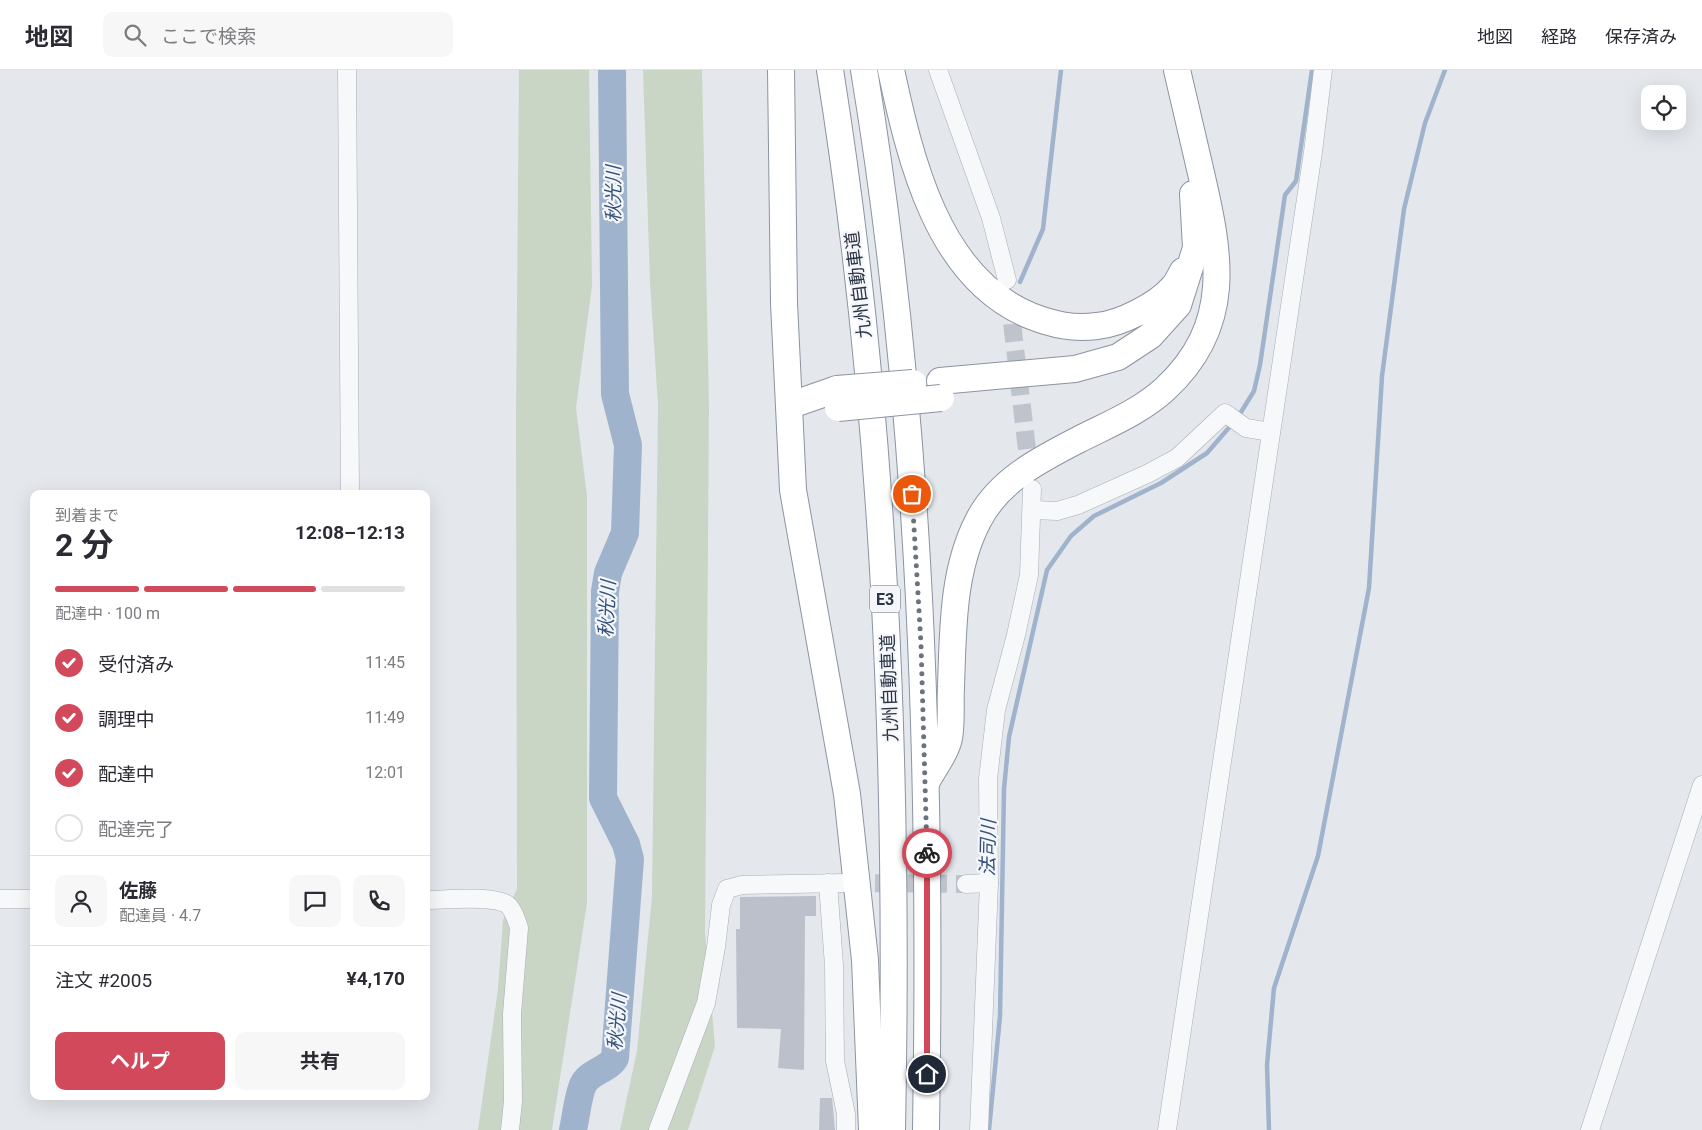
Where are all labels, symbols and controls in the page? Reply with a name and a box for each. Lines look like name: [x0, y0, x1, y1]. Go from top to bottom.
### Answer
search box: [103, 12, 453, 57]
icon: search: [121, 21, 149, 49]
text: 地図: [25, 23, 73, 51]
text: ここで検索: [161, 25, 256, 48]
text: 地図: [1477, 26, 1513, 47]
text: 経路: [1541, 26, 1577, 47]
text: 保存済み: [1605, 26, 1677, 47]
map controls: [1641, 85, 1686, 130]
button: locate: [1641, 85, 1686, 130]
water label: 秋光川: [602, 164, 625, 223]
street label: 九州自動車道: [841, 230, 875, 340]
pin: [891, 473, 933, 515]
icon: bag: [898, 480, 926, 508]
text: 到着まで: [55, 506, 119, 525]
text: 12:08–12:13: [295, 521, 405, 544]
text: 2 分: [55, 526, 113, 564]
water label: 秋光川: [594, 578, 620, 638]
road number: E3: [870, 586, 900, 612]
text: 配達中 · 100 m: [55, 604, 160, 623]
street label: 九州自動車道: [877, 634, 901, 742]
icon: check: [55, 649, 83, 677]
text: 受付済み: [98, 653, 174, 676]
text: 11:45: [365, 653, 405, 672]
icon: check: [55, 704, 83, 732]
text: 調理中: [98, 708, 155, 731]
text: 11:49: [365, 708, 405, 727]
icon: check: [55, 759, 83, 787]
text: 配達中: [98, 763, 155, 786]
text: 12:01: [365, 763, 405, 782]
water label: 法司川: [976, 817, 1000, 877]
text: 配達完了: [98, 818, 174, 841]
courier: [902, 828, 952, 878]
icon: bike: [913, 839, 941, 867]
button: person: [55, 875, 107, 927]
button: chat: [289, 875, 341, 927]
button: phone: [353, 875, 405, 927]
text: 佐藤: [119, 879, 157, 902]
text: 配達員 · 4.7: [119, 906, 201, 925]
text: ¥4,170: [347, 967, 405, 990]
text: 注文 #2005: [55, 969, 152, 992]
water label: 秋光川: [603, 991, 631, 1051]
button: ヘルプ: [55, 1032, 225, 1090]
button: 共有: [235, 1032, 405, 1090]
pin: [906, 1053, 948, 1095]
icon: home: [913, 1060, 941, 1088]

